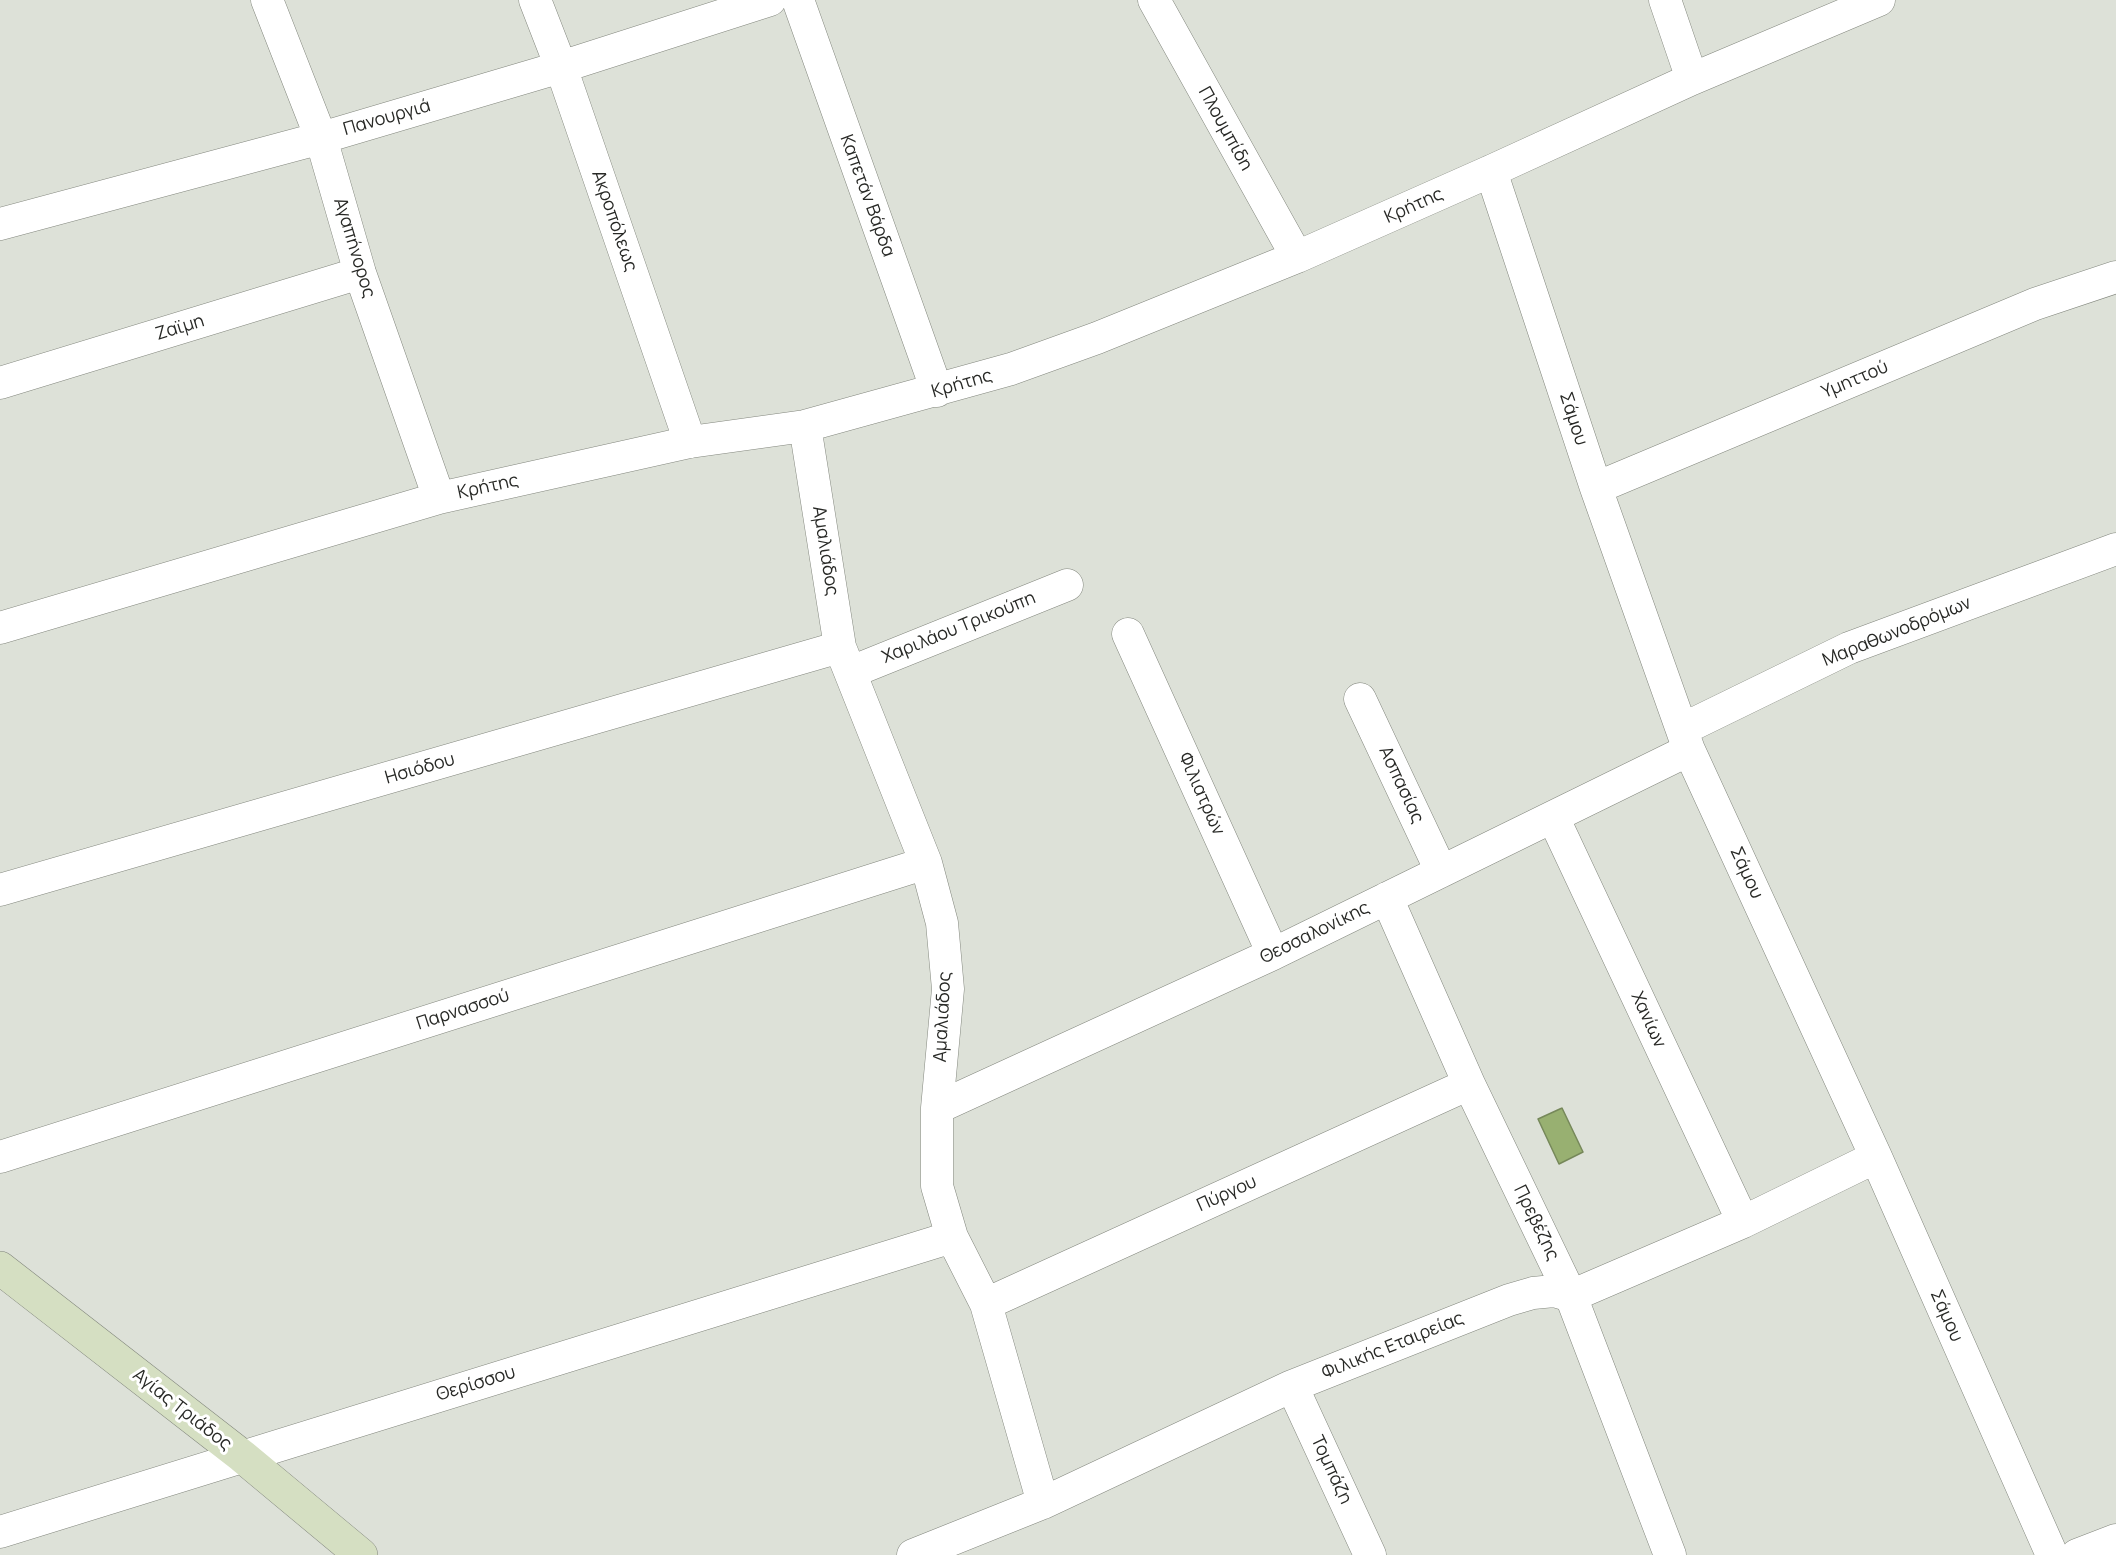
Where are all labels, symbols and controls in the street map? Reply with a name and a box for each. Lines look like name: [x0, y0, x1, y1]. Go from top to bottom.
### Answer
street label: Πλουμπίδη: [1193, 83, 1257, 175]
street label: Πανουργιά: [341, 95, 433, 141]
street label: Καπετάν Βάρδα: [835, 132, 899, 260]
street label: Ακροπόλεως: [587, 168, 641, 274]
street label: Κρήτης: [1381, 184, 1447, 228]
street label: Αγαπήνορος: [329, 195, 379, 301]
street label: Ζαϊμη: [153, 310, 207, 346]
street label: Υμηττού: [1818, 356, 1892, 404]
street label: Κρήτης: [929, 365, 995, 403]
street label: Σάμου: [1554, 390, 1592, 448]
street label: Κρήτης: [455, 470, 521, 504]
street label: Αμαλιάδος: [807, 504, 843, 598]
street label: Χαριλάου Τρικούπη: [879, 587, 1039, 669]
street label: Μαραθωνοδρόμων: [1820, 592, 1974, 672]
street label: Ασπασίας: [1374, 743, 1428, 827]
street label: Ησιόδου: [383, 749, 457, 789]
street label: Φιλιατρών: [1173, 749, 1229, 839]
street label: Σάμου: [1725, 844, 1767, 902]
street label: Θεσσαλονίκης: [1257, 897, 1373, 969]
street label: Αμαλιάδος: [930, 971, 956, 1063]
street label: Παρνασσού: [414, 985, 512, 1035]
street label: Χανίων: [1626, 989, 1670, 1051]
street label: Πύργου: [1194, 1171, 1260, 1217]
street label: Πρεβέζης: [1509, 1182, 1563, 1264]
street label: Σάμου: [1925, 1287, 1967, 1345]
street label: Φιλικής Εταιρείας: [1319, 1308, 1467, 1384]
street label: Θερίσσου: [434, 1362, 518, 1406]
street label: Αγίας Τριάδος: [128, 1365, 236, 1455]
street label: Τομπάζη: [1306, 1432, 1356, 1508]

